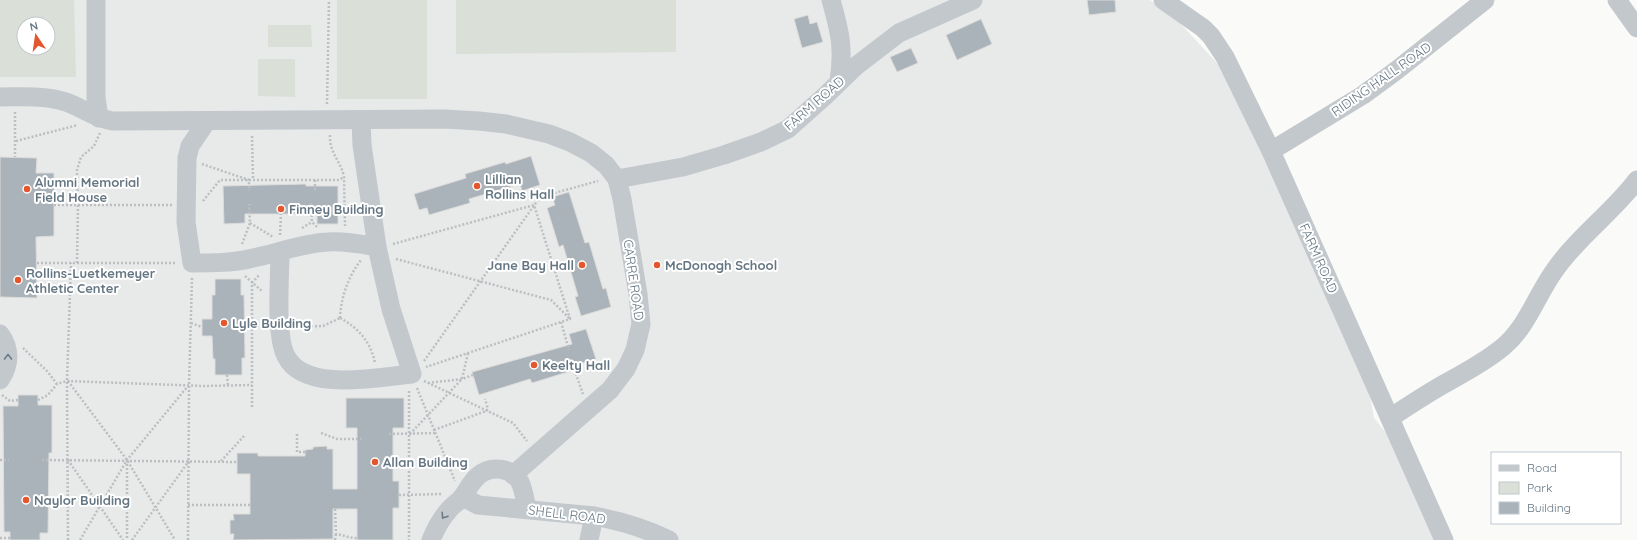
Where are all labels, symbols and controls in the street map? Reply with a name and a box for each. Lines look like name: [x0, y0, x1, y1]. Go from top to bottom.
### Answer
north arrow: [16, 16, 56, 56]
text: N: [28, 19, 39, 34]
street label: RIDING HALL ROAD: [1328, 39, 1434, 119]
street label: FARM ROAD: [781, 72, 847, 134]
place label: Lillian Rollins Hall: [485, 171, 554, 202]
place label: Alumni Memorial Field House: [35, 174, 140, 205]
marker: Lillian Rollins Hall: [472, 181, 482, 191]
marker: Alumni Memorial Field House: [22, 184, 32, 194]
place label: Finney Building: [289, 201, 384, 217]
marker: Finney Building: [276, 204, 286, 214]
street label: FARM ROAD: [1297, 221, 1341, 295]
street label: CARRE ROAD: [620, 239, 648, 321]
place label: Jane Bay Hall: [487, 257, 574, 273]
place label: McDonogh School: [665, 257, 777, 273]
marker: Jane Bay Hall: [577, 260, 587, 270]
marker: McDonogh School: [652, 260, 662, 270]
place label: Rollins-Luetkemeyer Athletic Center: [26, 265, 156, 296]
marker: Rollins-Luetkemeyer Athletic Center: [13, 275, 23, 285]
place label: Lyle Building: [232, 315, 311, 331]
marker: Lyle Building: [219, 318, 229, 328]
one-way arrow: [4, 354, 12, 360]
place label: Keelty Hall: [542, 357, 610, 373]
marker: Keelty Hall: [529, 360, 539, 370]
legend: [1491, 452, 1621, 524]
place label: Allan Building: [383, 454, 468, 470]
marker: Allan Building: [370, 457, 380, 467]
text: Road: [1527, 460, 1557, 475]
text: Park: [1527, 480, 1552, 495]
place label: Naylor Building: [34, 492, 130, 508]
marker: Naylor Building: [21, 495, 31, 505]
text: Building: [1527, 500, 1571, 515]
street label: SHELL ROAD: [527, 501, 607, 527]
one-way arrow: [442, 512, 449, 519]

